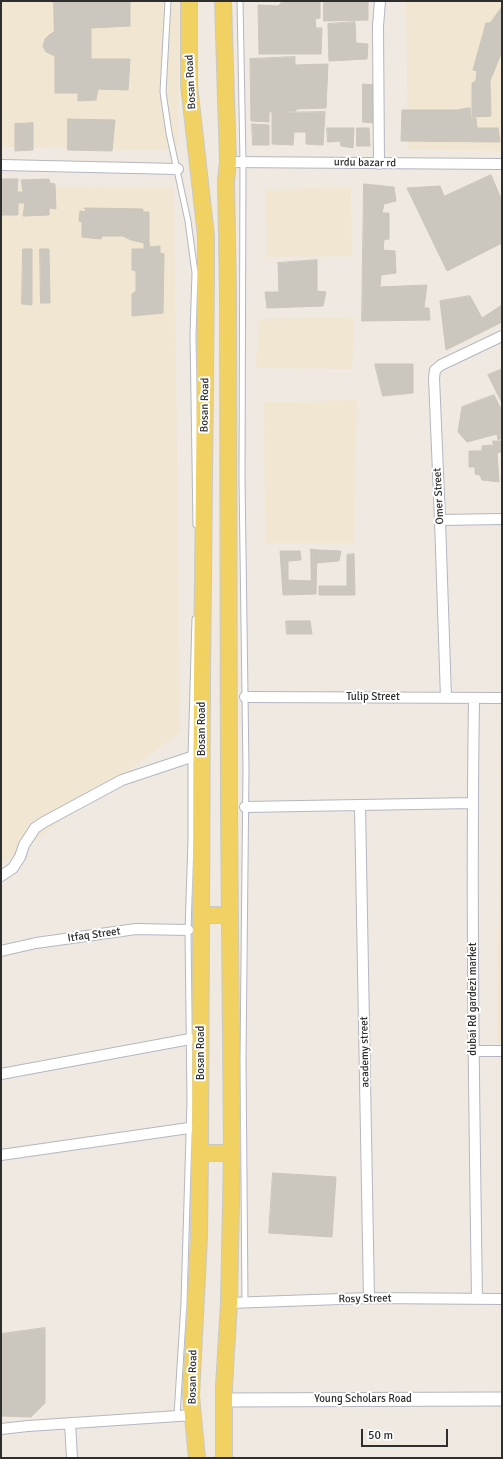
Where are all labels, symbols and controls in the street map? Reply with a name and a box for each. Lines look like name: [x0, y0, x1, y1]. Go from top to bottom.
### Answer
street label: Bosan Road: [183, 54, 199, 110]
street label: urdu bazar rd: [334, 156, 396, 170]
street label: Bosan Road: [198, 378, 212, 432]
street label: Omer Street: [431, 467, 447, 525]
street label: Tulip Street: [346, 690, 400, 704]
street label: Bosan Road: [195, 702, 209, 756]
street label: Itfaq Street: [67, 925, 121, 945]
street label: dubai Rd gardezi market: [466, 942, 480, 1056]
street label: academy street: [358, 1016, 372, 1088]
street label: Bosan Road: [194, 1026, 208, 1080]
street label: Rosy Street: [338, 1292, 392, 1306]
street label: Bosan Road: [186, 1350, 200, 1404]
street label: Young Scholars Road: [314, 1392, 412, 1406]
scale bar: [363, 1421, 450, 1447]
text: 50 m: [368, 1428, 393, 1443]

